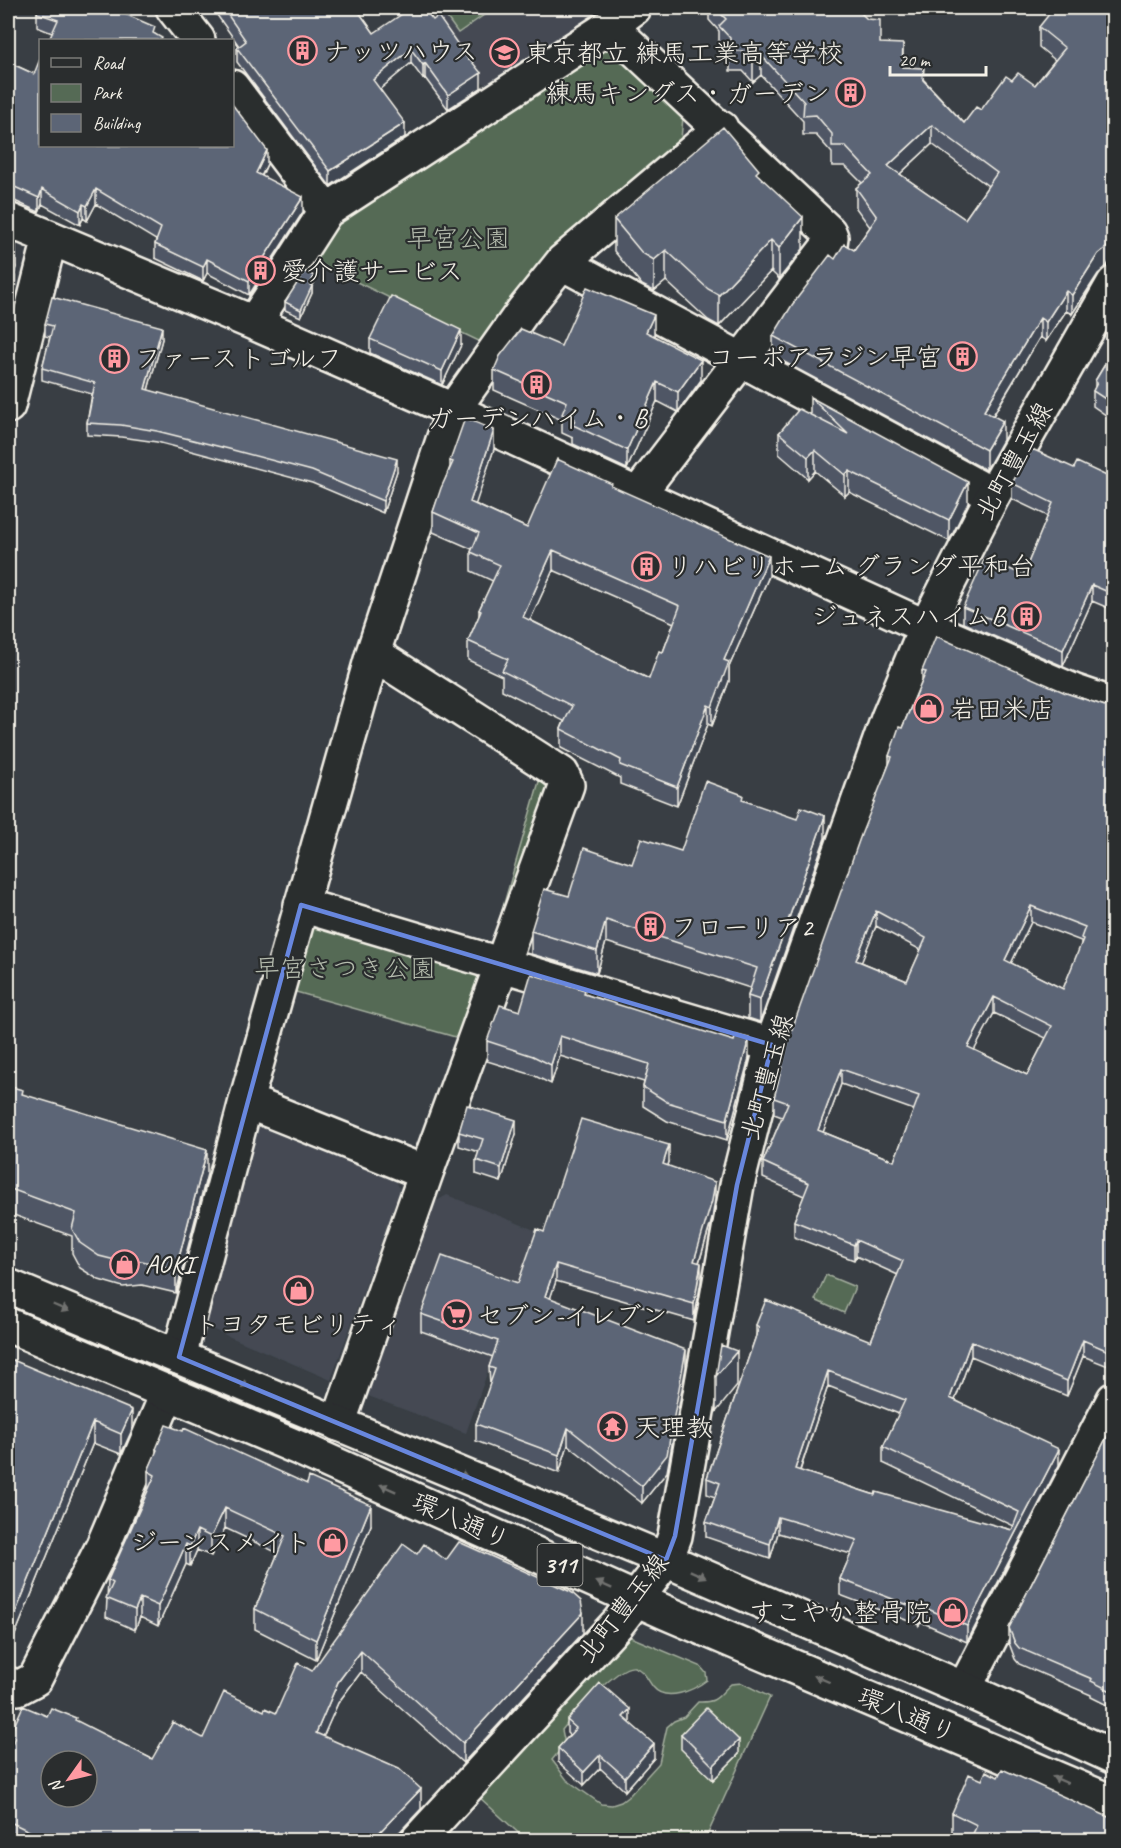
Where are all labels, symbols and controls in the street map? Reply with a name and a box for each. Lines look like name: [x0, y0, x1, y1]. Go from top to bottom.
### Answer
building icon: ナッツハウス: [287, 35, 319, 67]
place label: ナッツハウス: [324, 35, 478, 68]
school or university icon: 東京都立 練馬工業高等学校: [488, 37, 520, 69]
place label: 東京都立 練馬工業高等学校: [525, 37, 843, 70]
legend: [39, 39, 234, 147]
scale bar: [890, 39, 986, 77]
text: 20 m: [899, 49, 932, 71]
text: Road: [93, 52, 126, 74]
place label: 練馬キングス・ガーデン: [546, 77, 830, 110]
building icon: 練馬キングス・ガーデン: [835, 77, 867, 109]
text: Park: [93, 82, 123, 104]
text: Building: [93, 112, 142, 134]
park label: 早宮公園: [406, 222, 510, 255]
building icon: 愛介護サービス: [244, 255, 276, 287]
place label: 愛介護サービス: [281, 255, 463, 288]
place label: コーポアラジン早宮: [708, 341, 942, 374]
building icon: コーポアラジン早宮: [947, 341, 979, 373]
building icon: ファーストゴルフ: [98, 342, 130, 374]
place label: ファーストゴルフ: [135, 342, 342, 375]
building icon: ガーデンハイム・B: [521, 368, 553, 400]
street label: 北町豊玉線: [968, 396, 1060, 526]
place label: ガーデンハイム・B: [427, 402, 648, 435]
building icon: リハビリホーム グランダ平和台: [630, 550, 662, 582]
place label: リハビリホーム グランダ平和台: [667, 550, 1035, 583]
place label: ジュネスハイムB: [811, 600, 1006, 633]
building icon: ジュネスハイムB: [1010, 600, 1042, 632]
shop icon: 岩田米店: [913, 693, 945, 725]
place label: 岩田米店: [950, 693, 1054, 726]
building icon: フローリア2: [634, 911, 666, 943]
place label: フローリア2: [671, 911, 815, 944]
park label: 早宮さつき公園: [254, 952, 436, 985]
street label: 北町豊玉線: [733, 1010, 801, 1144]
shop icon: AOKI: [108, 1248, 140, 1280]
place label: AOKI: [145, 1248, 200, 1281]
shop icon: トヨタモビリティ: [282, 1274, 314, 1306]
supermarket icon: セブン-イレブン: [440, 1299, 472, 1331]
place label: セブン-イレブン: [477, 1299, 667, 1332]
one-way arrow: [53, 1303, 71, 1313]
place label: トヨタモビリティ: [194, 1308, 402, 1341]
one-way arrow: [233, 1378, 251, 1388]
temple icon: 天理教: [597, 1411, 629, 1443]
place label: 天理教: [634, 1411, 712, 1444]
one-way arrow: [452, 1469, 470, 1479]
one-way arrow: [379, 1483, 397, 1493]
street label: 環八通り: [407, 1485, 515, 1557]
place label: ジーンスメイト: [131, 1526, 311, 1559]
shop icon: ジーンスメイト: [316, 1526, 348, 1558]
road number: 311: [538, 1544, 582, 1586]
street label: 北町豊玉線: [570, 1547, 676, 1669]
one-way arrow: [690, 1569, 708, 1579]
one-way arrow: [596, 1581, 613, 1590]
place label: すこやか整骨院: [749, 1596, 931, 1629]
shop icon: すこやか整骨院: [936, 1596, 968, 1628]
one-way arrow: [813, 1674, 831, 1684]
street label: 環八通り: [853, 1679, 961, 1751]
north arrow: [39, 1749, 99, 1809]
text: N: [45, 1775, 68, 1797]
one-way arrow: [1050, 1775, 1068, 1785]

